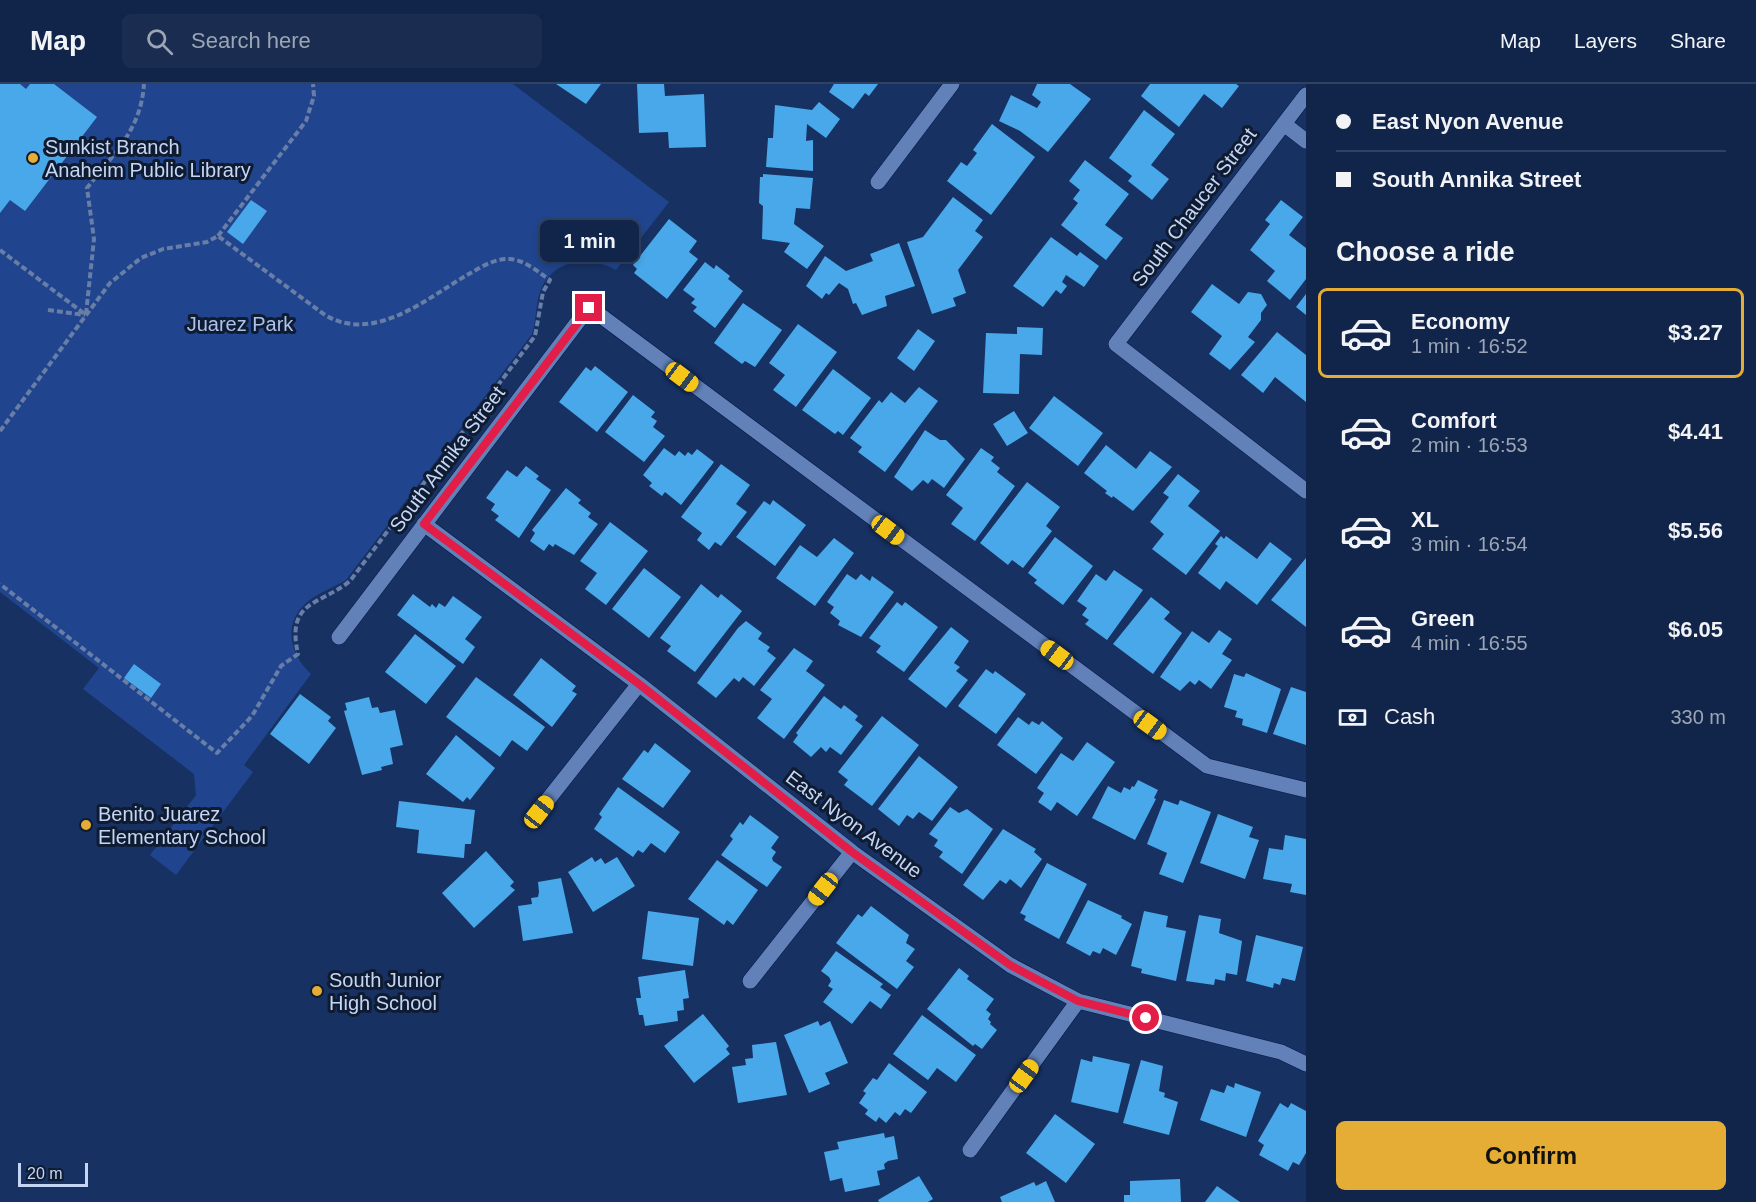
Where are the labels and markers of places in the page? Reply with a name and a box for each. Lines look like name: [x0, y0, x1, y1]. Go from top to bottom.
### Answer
place label: Sunkist Branch Anaheim Public Library: [45, 136, 251, 181]
marker: Sunkist Branch Anaheim Public Library: [26, 151, 40, 165]
place label: Benito Juarez Elementary School: [98, 803, 266, 848]
marker: Benito Juarez Elementary School: [79, 818, 93, 832]
place label: South Junior High School: [329, 969, 442, 1014]
marker: South Junior High School: [310, 984, 324, 998]

